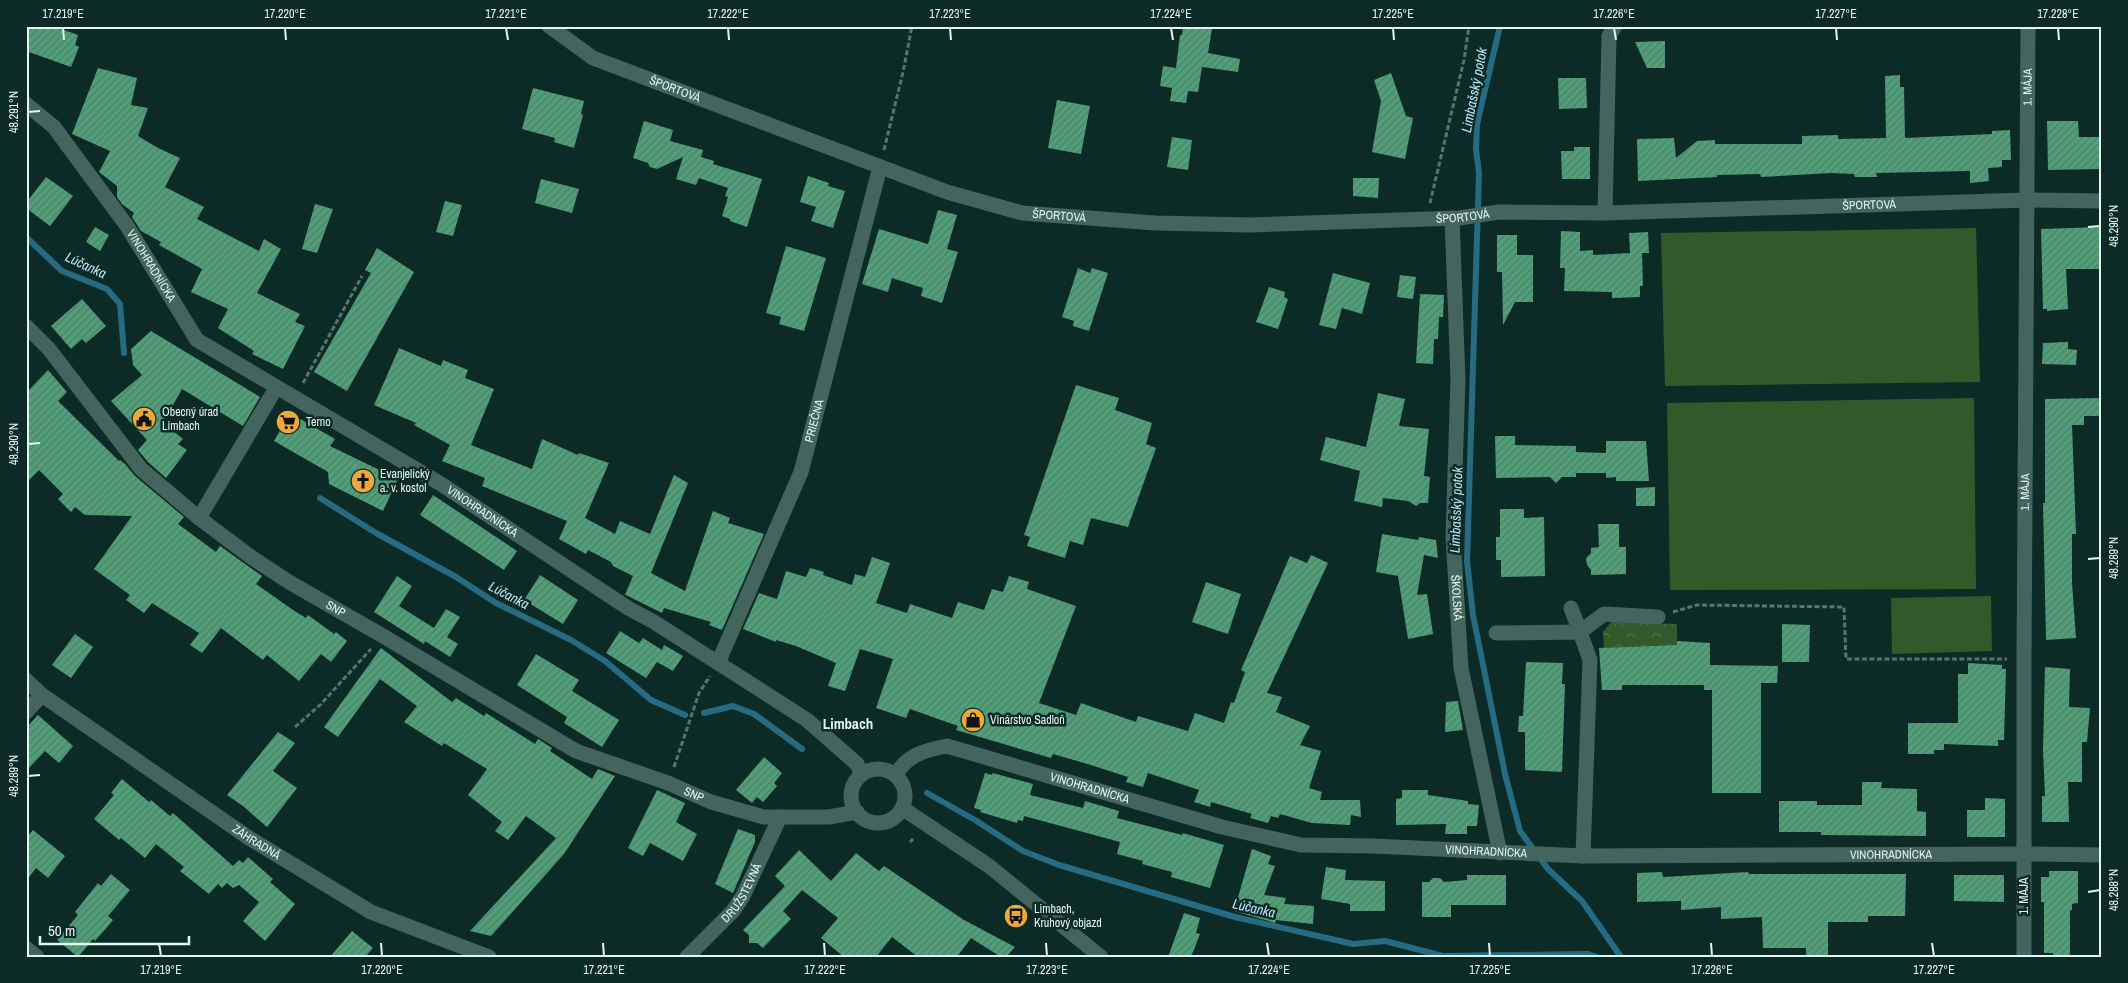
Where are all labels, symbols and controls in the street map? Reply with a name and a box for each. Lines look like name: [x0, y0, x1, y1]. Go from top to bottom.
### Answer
text: 17.219°E: [42, 6, 84, 22]
text: 17.220°E: [264, 6, 306, 22]
text: 17.221°E: [485, 6, 527, 22]
text: 17.222°E: [707, 6, 749, 22]
text: 17.223°E: [929, 6, 971, 22]
text: 17.224°E: [1150, 6, 1192, 22]
text: 17.225°E: [1372, 6, 1414, 22]
text: 17.226°E: [1593, 6, 1635, 22]
text: 17.227°E: [1815, 6, 1857, 22]
text: 17.228°E: [2037, 6, 2079, 22]
water label: Limbašský potok: [1457, 45, 1491, 134]
street label: 1. MÁJA: [2019, 68, 2036, 106]
street label: ŠPORTOVÁ: [647, 72, 703, 106]
text: 48.291°N: [6, 91, 22, 133]
street label: ŠPORTOVÁ: [1842, 196, 1897, 214]
street label: ŠPORTOVÁ: [1436, 205, 1491, 227]
text: 48.290°N: [2106, 205, 2122, 247]
street label: ŠPORTOVÁ: [1032, 206, 1087, 226]
street label: VINOHRADNÍCKA: [123, 227, 180, 305]
water label: Lúčanka: [63, 248, 109, 282]
street label: PRIEČNA: [801, 397, 828, 444]
place label: Obecný úrad Limbach: [162, 404, 218, 434]
public building icon: Obecný úrad Limbach: [131, 406, 157, 432]
supermarket icon: Terno: [275, 409, 301, 435]
place label: Terno: [306, 414, 331, 430]
text: 48.290°N: [6, 423, 22, 465]
water label: Limbašský potok: [1446, 465, 1467, 553]
place label: Evanjelický a. v. kostol: [380, 466, 430, 496]
church icon: Evanjelický a. v. kostol: [350, 468, 376, 494]
street label: 1. MÁJA: [2017, 473, 2033, 511]
street label: VINOHRADNÍCKA: [444, 482, 521, 541]
text: 48.289°N: [2106, 537, 2122, 579]
street label: ŠKOLSKÁ: [1447, 574, 1466, 622]
water label: Lúčanka: [486, 577, 532, 613]
street label: SNP: [323, 597, 349, 621]
shop icon: Vinárstvo Sadloň: [960, 707, 986, 733]
place label: Vinárstvo Sadloň: [990, 712, 1065, 728]
district label: Limbach: [823, 713, 873, 734]
text: 48.289°N: [6, 755, 22, 797]
street label: VINOHRADNÍCKA: [1048, 769, 1132, 807]
street label: SNP: [681, 783, 707, 806]
street label: ZÁHRADNÁ: [229, 821, 284, 864]
street label: VINOHRADNÍCKA: [1445, 841, 1528, 861]
street label: VINOHRADNÍCKA: [1850, 846, 1933, 863]
street label: DRUŽSTEVNÁ: [718, 860, 765, 926]
text: 48.288°N: [2106, 869, 2122, 911]
street label: 1. MÁJA: [2016, 877, 2032, 915]
water label: Lúčanka: [1231, 894, 1277, 922]
place label: Limbach, Kruhový objazd: [1034, 901, 1102, 931]
bus stop icon: Limbach, Kruhový objazd: [1003, 903, 1029, 929]
scale bar: [40, 913, 189, 945]
text: 50 m: [48, 920, 75, 941]
text: 17.219°E: [140, 962, 182, 978]
text: 17.220°E: [361, 962, 403, 978]
text: 17.221°E: [583, 962, 625, 978]
text: 17.222°E: [804, 962, 846, 978]
text: 17.223°E: [1026, 962, 1068, 978]
text: 17.224°E: [1248, 962, 1290, 978]
text: 17.225°E: [1469, 962, 1511, 978]
text: 17.226°E: [1691, 962, 1733, 978]
text: 17.227°E: [1913, 962, 1955, 978]

